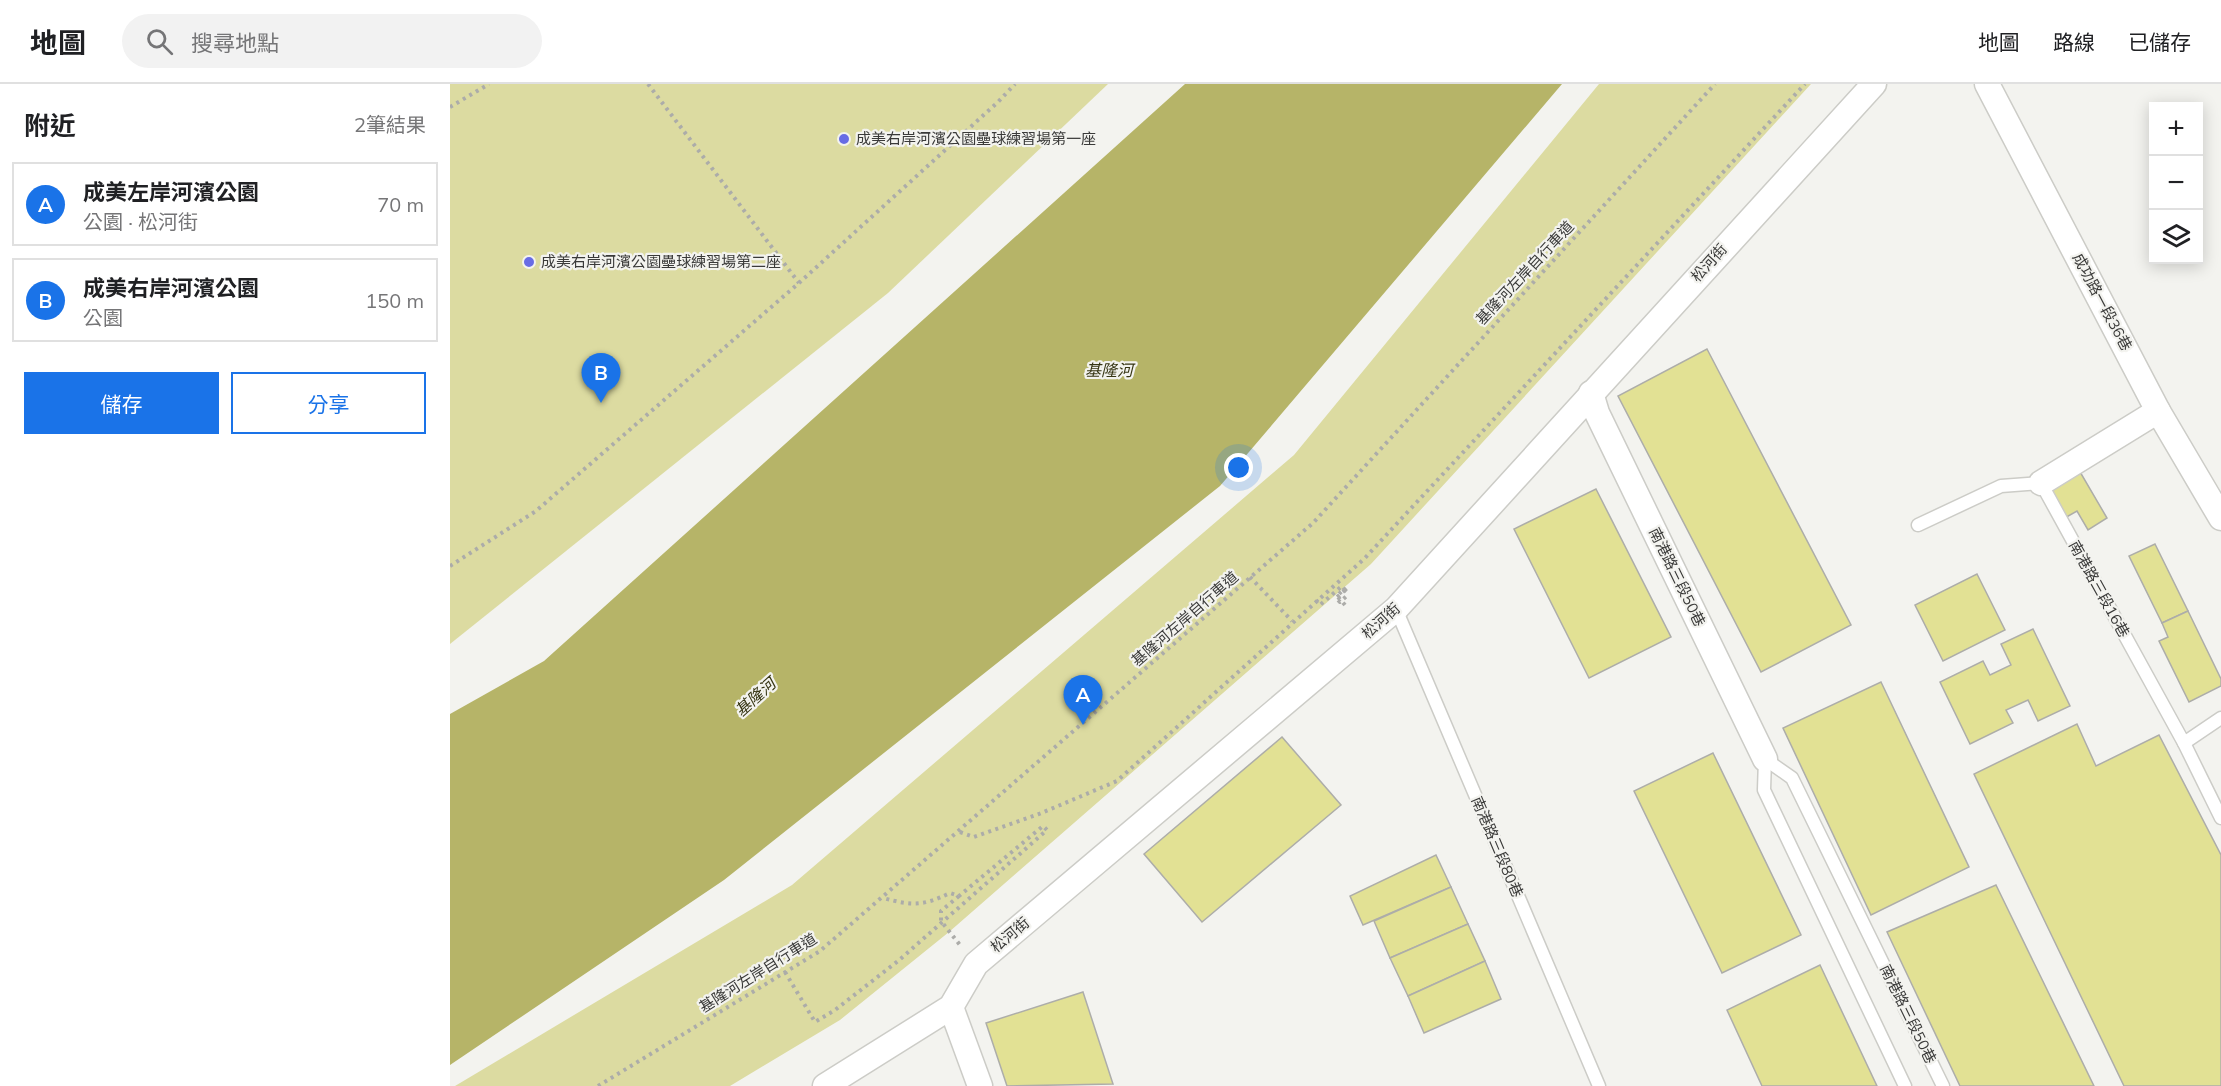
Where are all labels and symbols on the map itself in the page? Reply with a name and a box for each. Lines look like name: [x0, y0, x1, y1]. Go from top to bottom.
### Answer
place label: 成美右岸河濱公園壘球練習場第一座: [856, 129, 1096, 148]
marker: 成美右岸河濱公園壘球練習場第一座: [837, 132, 851, 146]
street label: 基隆河左岸自行車道: [1472, 217, 1578, 329]
street label: 松河街: [1687, 240, 1731, 286]
street label: 成功路一段36巷: [2069, 250, 2136, 354]
place label: 成美右岸河濱公園壘球練習場第二座: [541, 252, 781, 271]
marker: 成美右岸河濱公園壘球練習場第二座: [522, 255, 536, 269]
pin: B: [582, 354, 620, 403]
water label: 基隆河: [1085, 360, 1136, 380]
your location: [1224, 453, 1253, 482]
street label: 南港路三段50巷: [1645, 524, 1710, 629]
street label: 南港路三段16巷: [2065, 537, 2134, 641]
street label: 基隆河左岸自行車道: [1127, 567, 1242, 670]
street label: 松河街: [1358, 599, 1404, 643]
water label: 基隆河: [730, 672, 782, 720]
pin: A: [1064, 676, 1102, 725]
street label: 南港路三段80巷: [1468, 793, 1527, 900]
street label: 松河街: [986, 913, 1033, 956]
street label: 基隆河左岸自行車道: [695, 929, 820, 1016]
street label: 南港路三段50巷: [1876, 961, 1941, 1066]

